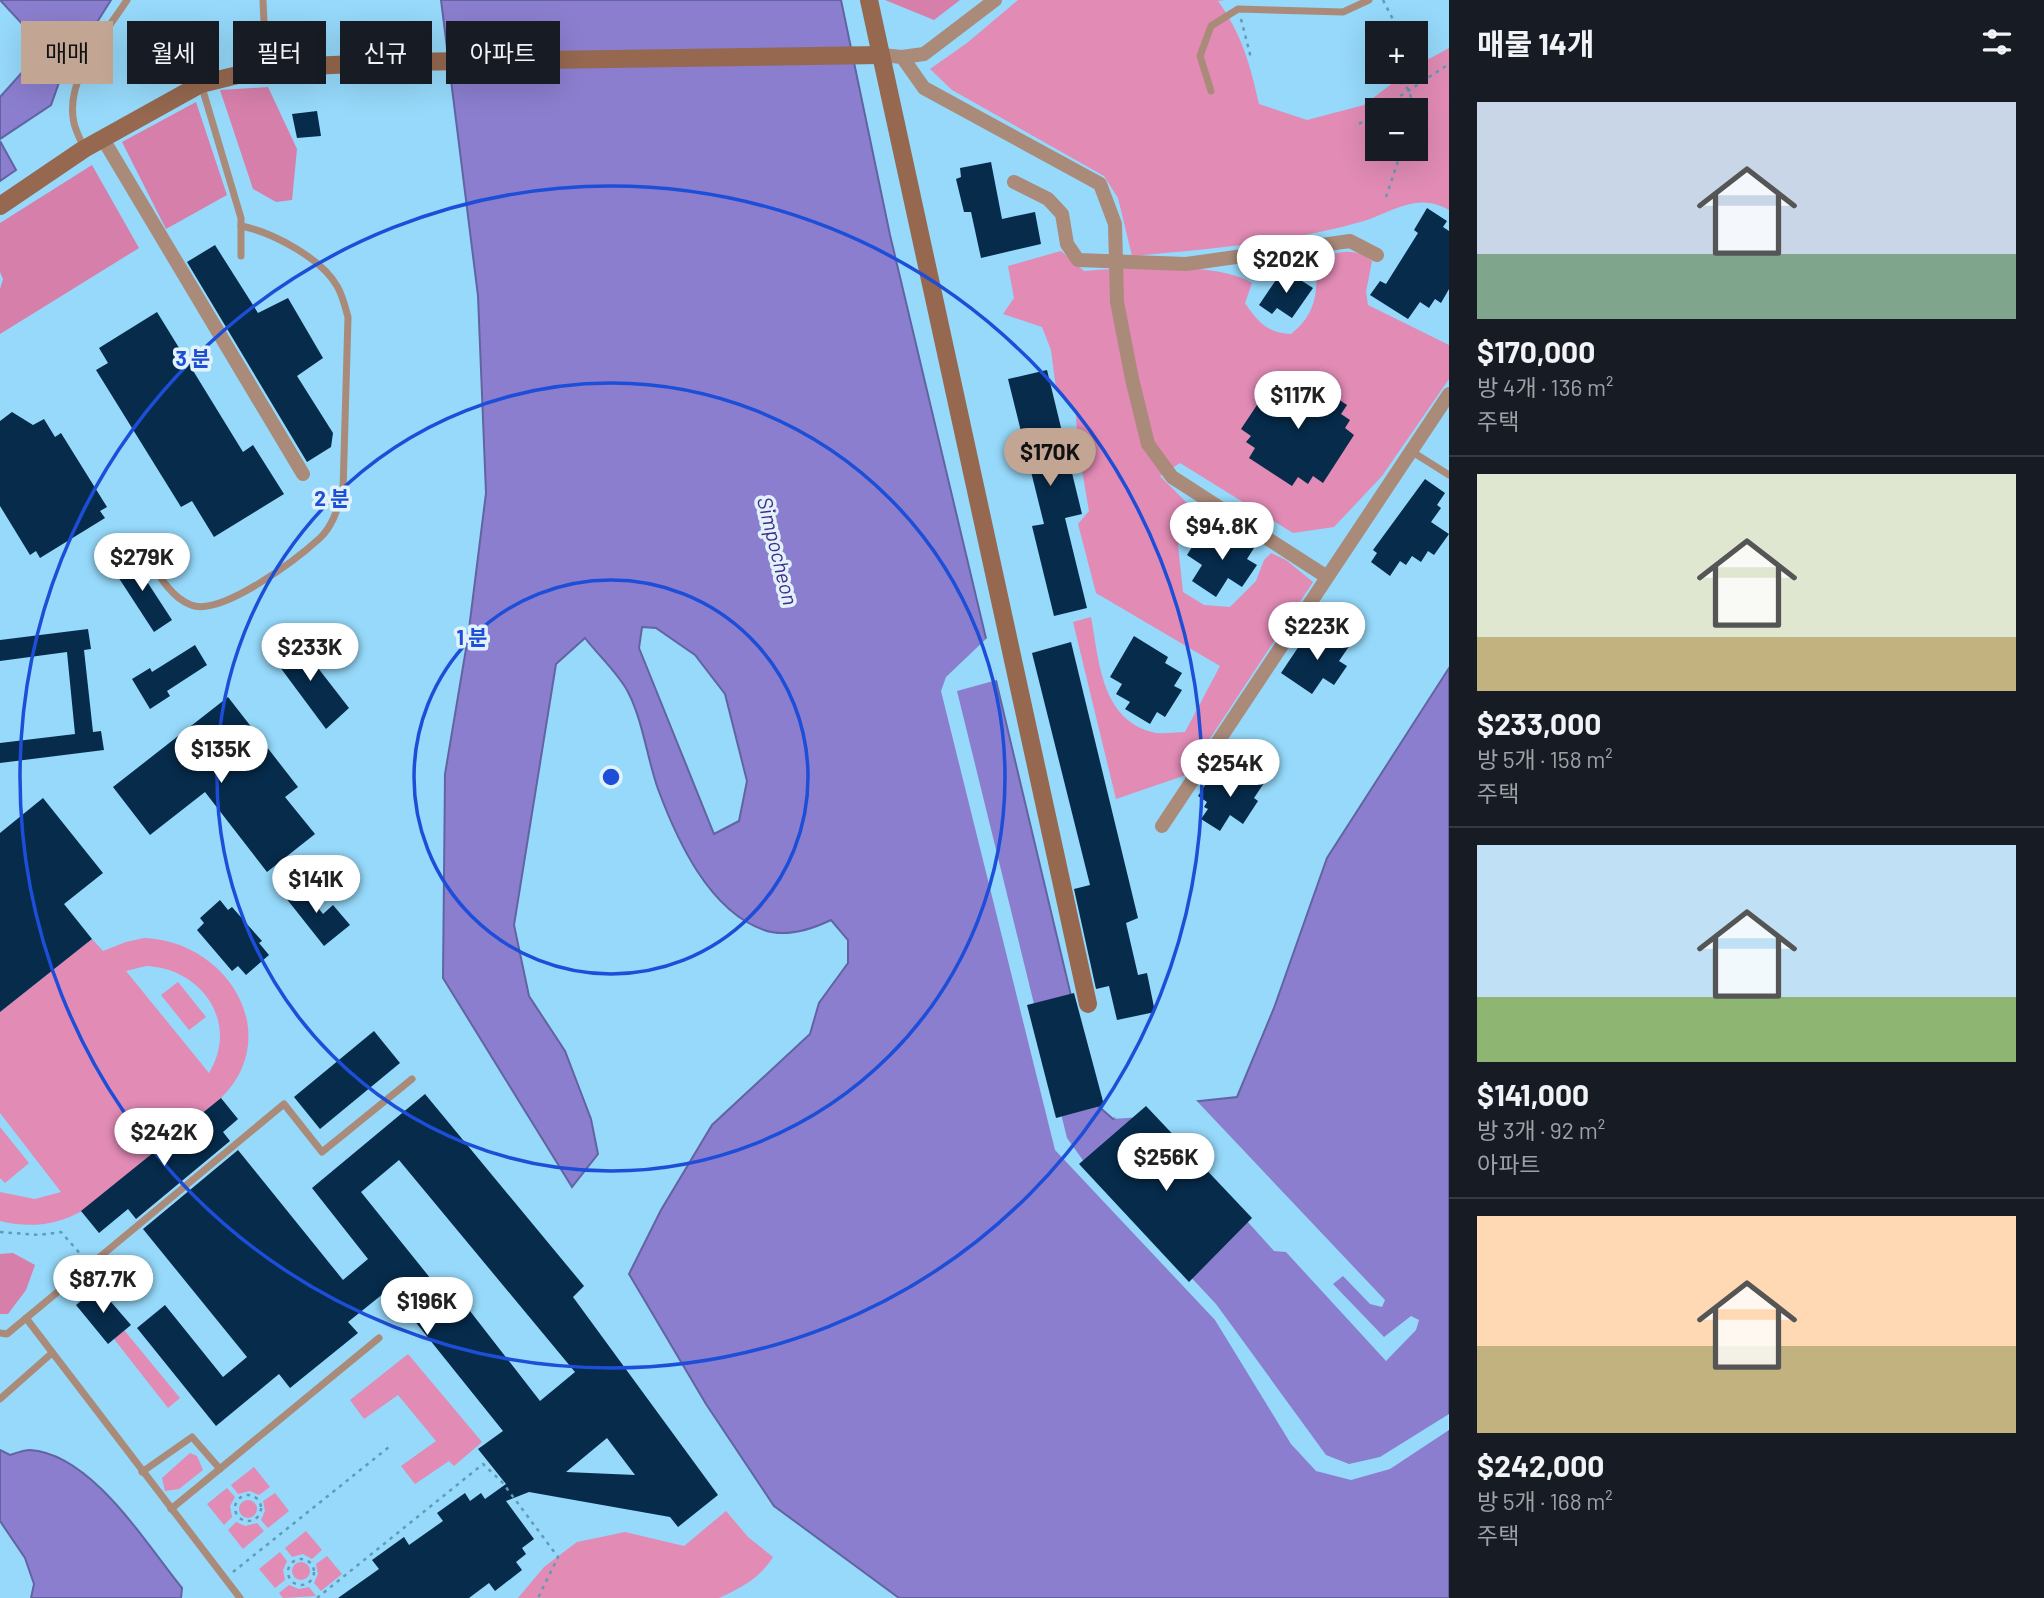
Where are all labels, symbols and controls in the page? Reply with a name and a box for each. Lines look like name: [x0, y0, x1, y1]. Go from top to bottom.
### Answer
chip: 매매: [21, 21, 113, 84]
chip: 월세: [127, 21, 219, 84]
chip: 필터: [233, 21, 326, 84]
chip: 신규: [340, 21, 432, 84]
chip: 아파트: [446, 21, 560, 84]
map controls: [1365, 21, 1428, 161]
button: +: [1365, 21, 1428, 84]
icon: filters: [1978, 23, 2016, 61]
text: 매물 14개: [1477, 25, 1595, 61]
button: −: [1365, 98, 1428, 161]
icon: home: [1684, 148, 1810, 274]
pin: $202K: [1237, 236, 1335, 295]
text: $202K: [1253, 244, 1319, 272]
text: $170,000: [1477, 333, 1595, 369]
text: 3 분: [176, 345, 210, 370]
pin: $117K: [1249, 372, 1347, 431]
text: 방 4개 · 136 m²: [1477, 373, 1613, 401]
text: $117K: [1270, 380, 1326, 408]
text: 주택: [1477, 407, 1519, 435]
pin: $170K: [1001, 428, 1099, 488]
text: $170K: [1020, 437, 1080, 465]
text: 2 분: [314, 485, 350, 510]
water label: Simpocheon: [753, 494, 804, 607]
pin: $94.8K: [1165, 503, 1279, 562]
text: $94.8K: [1186, 511, 1258, 539]
icon: home: [1684, 520, 1810, 646]
pin: $279K: [93, 534, 191, 593]
text: $279K: [110, 542, 174, 570]
pin: $223K: [1268, 602, 1366, 662]
text: $223K: [1284, 611, 1350, 639]
pin: $233K: [261, 624, 359, 683]
text: 1 분: [457, 624, 487, 649]
text: $233K: [278, 632, 342, 660]
text: $233,000: [1477, 705, 1601, 741]
pin: $135K: [172, 726, 270, 785]
text: $135K: [191, 734, 251, 762]
pin: $254K: [1181, 740, 1279, 799]
text: 방 5개 · 158 m²: [1477, 745, 1613, 773]
text: $254K: [1197, 748, 1263, 776]
centre of rings: [599, 765, 623, 789]
text: 주택: [1477, 779, 1519, 807]
pin: $141K: [267, 856, 365, 915]
text: $141K: [288, 864, 344, 892]
icon: home: [1684, 891, 1810, 1017]
text: $141,000: [1477, 1076, 1589, 1112]
pin: $242K: [115, 1108, 213, 1168]
text: 방 3개 · 92 m²: [1477, 1116, 1605, 1144]
text: $242K: [130, 1117, 198, 1145]
pin: $256K: [1117, 1134, 1215, 1193]
text: $256K: [1133, 1142, 1199, 1170]
text: 아파트: [1477, 1150, 1540, 1178]
pin: $87.7K: [46, 1256, 160, 1315]
icon: home: [1684, 1262, 1810, 1388]
text: $87.7K: [69, 1264, 137, 1292]
pin: $196K: [378, 1278, 476, 1337]
text: $196K: [397, 1286, 457, 1314]
text: $242,000: [1477, 1447, 1604, 1483]
text: 방 5개 · 168 m²: [1477, 1487, 1613, 1515]
text: 주택: [1477, 1521, 1519, 1549]

